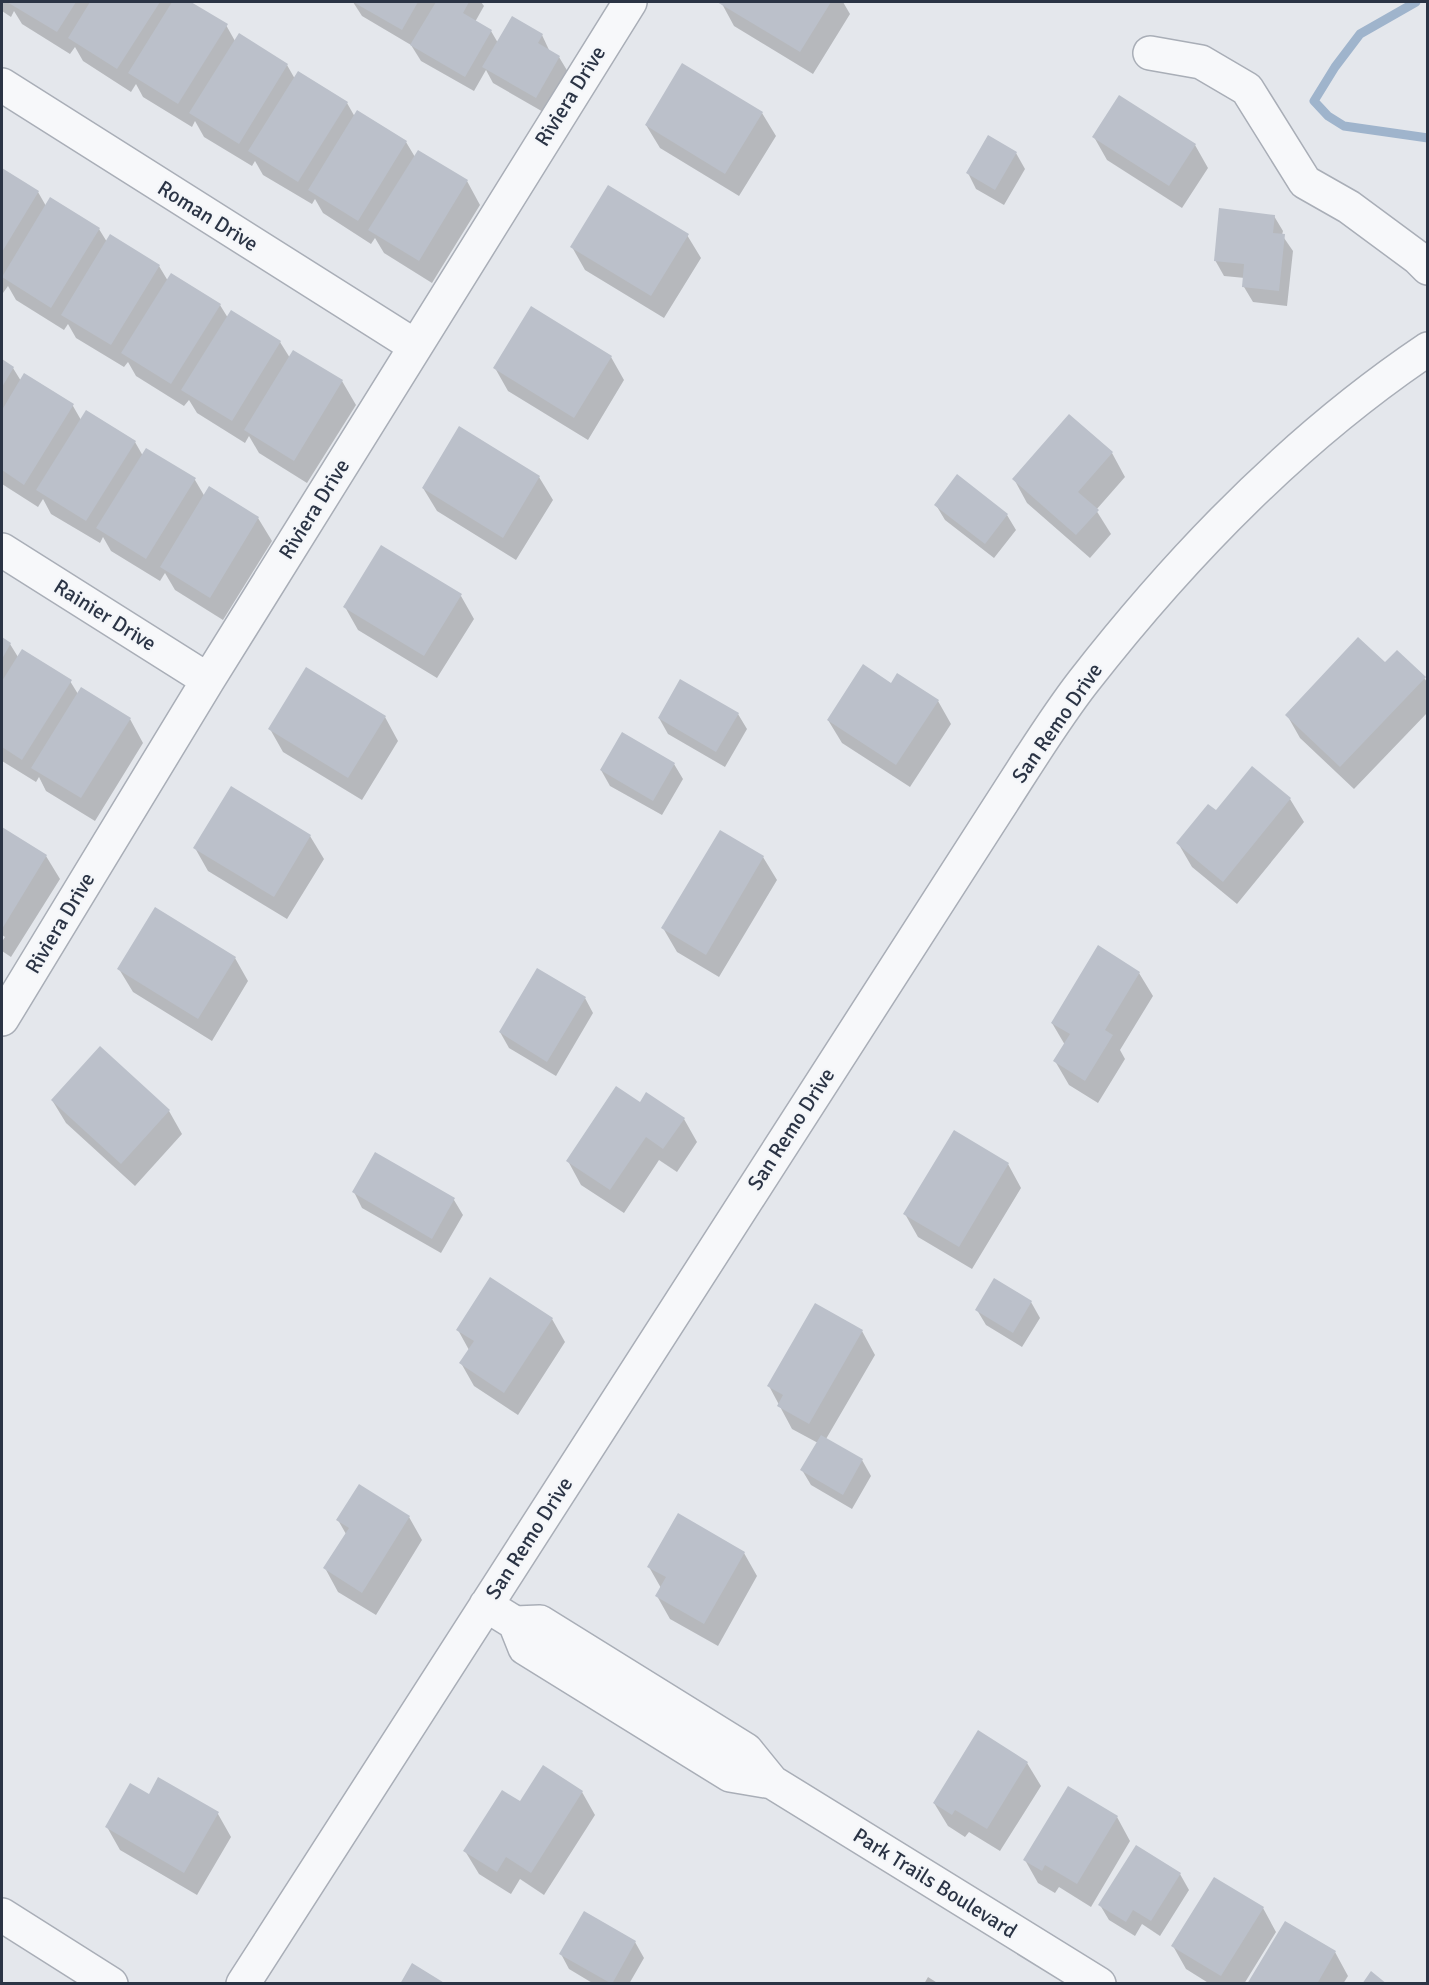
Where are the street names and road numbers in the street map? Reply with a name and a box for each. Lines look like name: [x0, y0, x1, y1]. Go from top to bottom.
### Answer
street label: Riviera Drive: [529, 41, 611, 151]
street label: Roman Drive: [153, 175, 263, 257]
street label: Riviera Drive: [273, 454, 355, 564]
street label: Rainier Drive: [49, 573, 161, 657]
street label: San Remo Drive: [1006, 658, 1108, 788]
street label: Riviera Drive: [20, 868, 100, 978]
street label: San Remo Drive: [742, 1063, 840, 1195]
street label: San Remo Drive: [480, 1472, 578, 1604]
street label: Park Trails Boulevard: [848, 1822, 1022, 1944]

